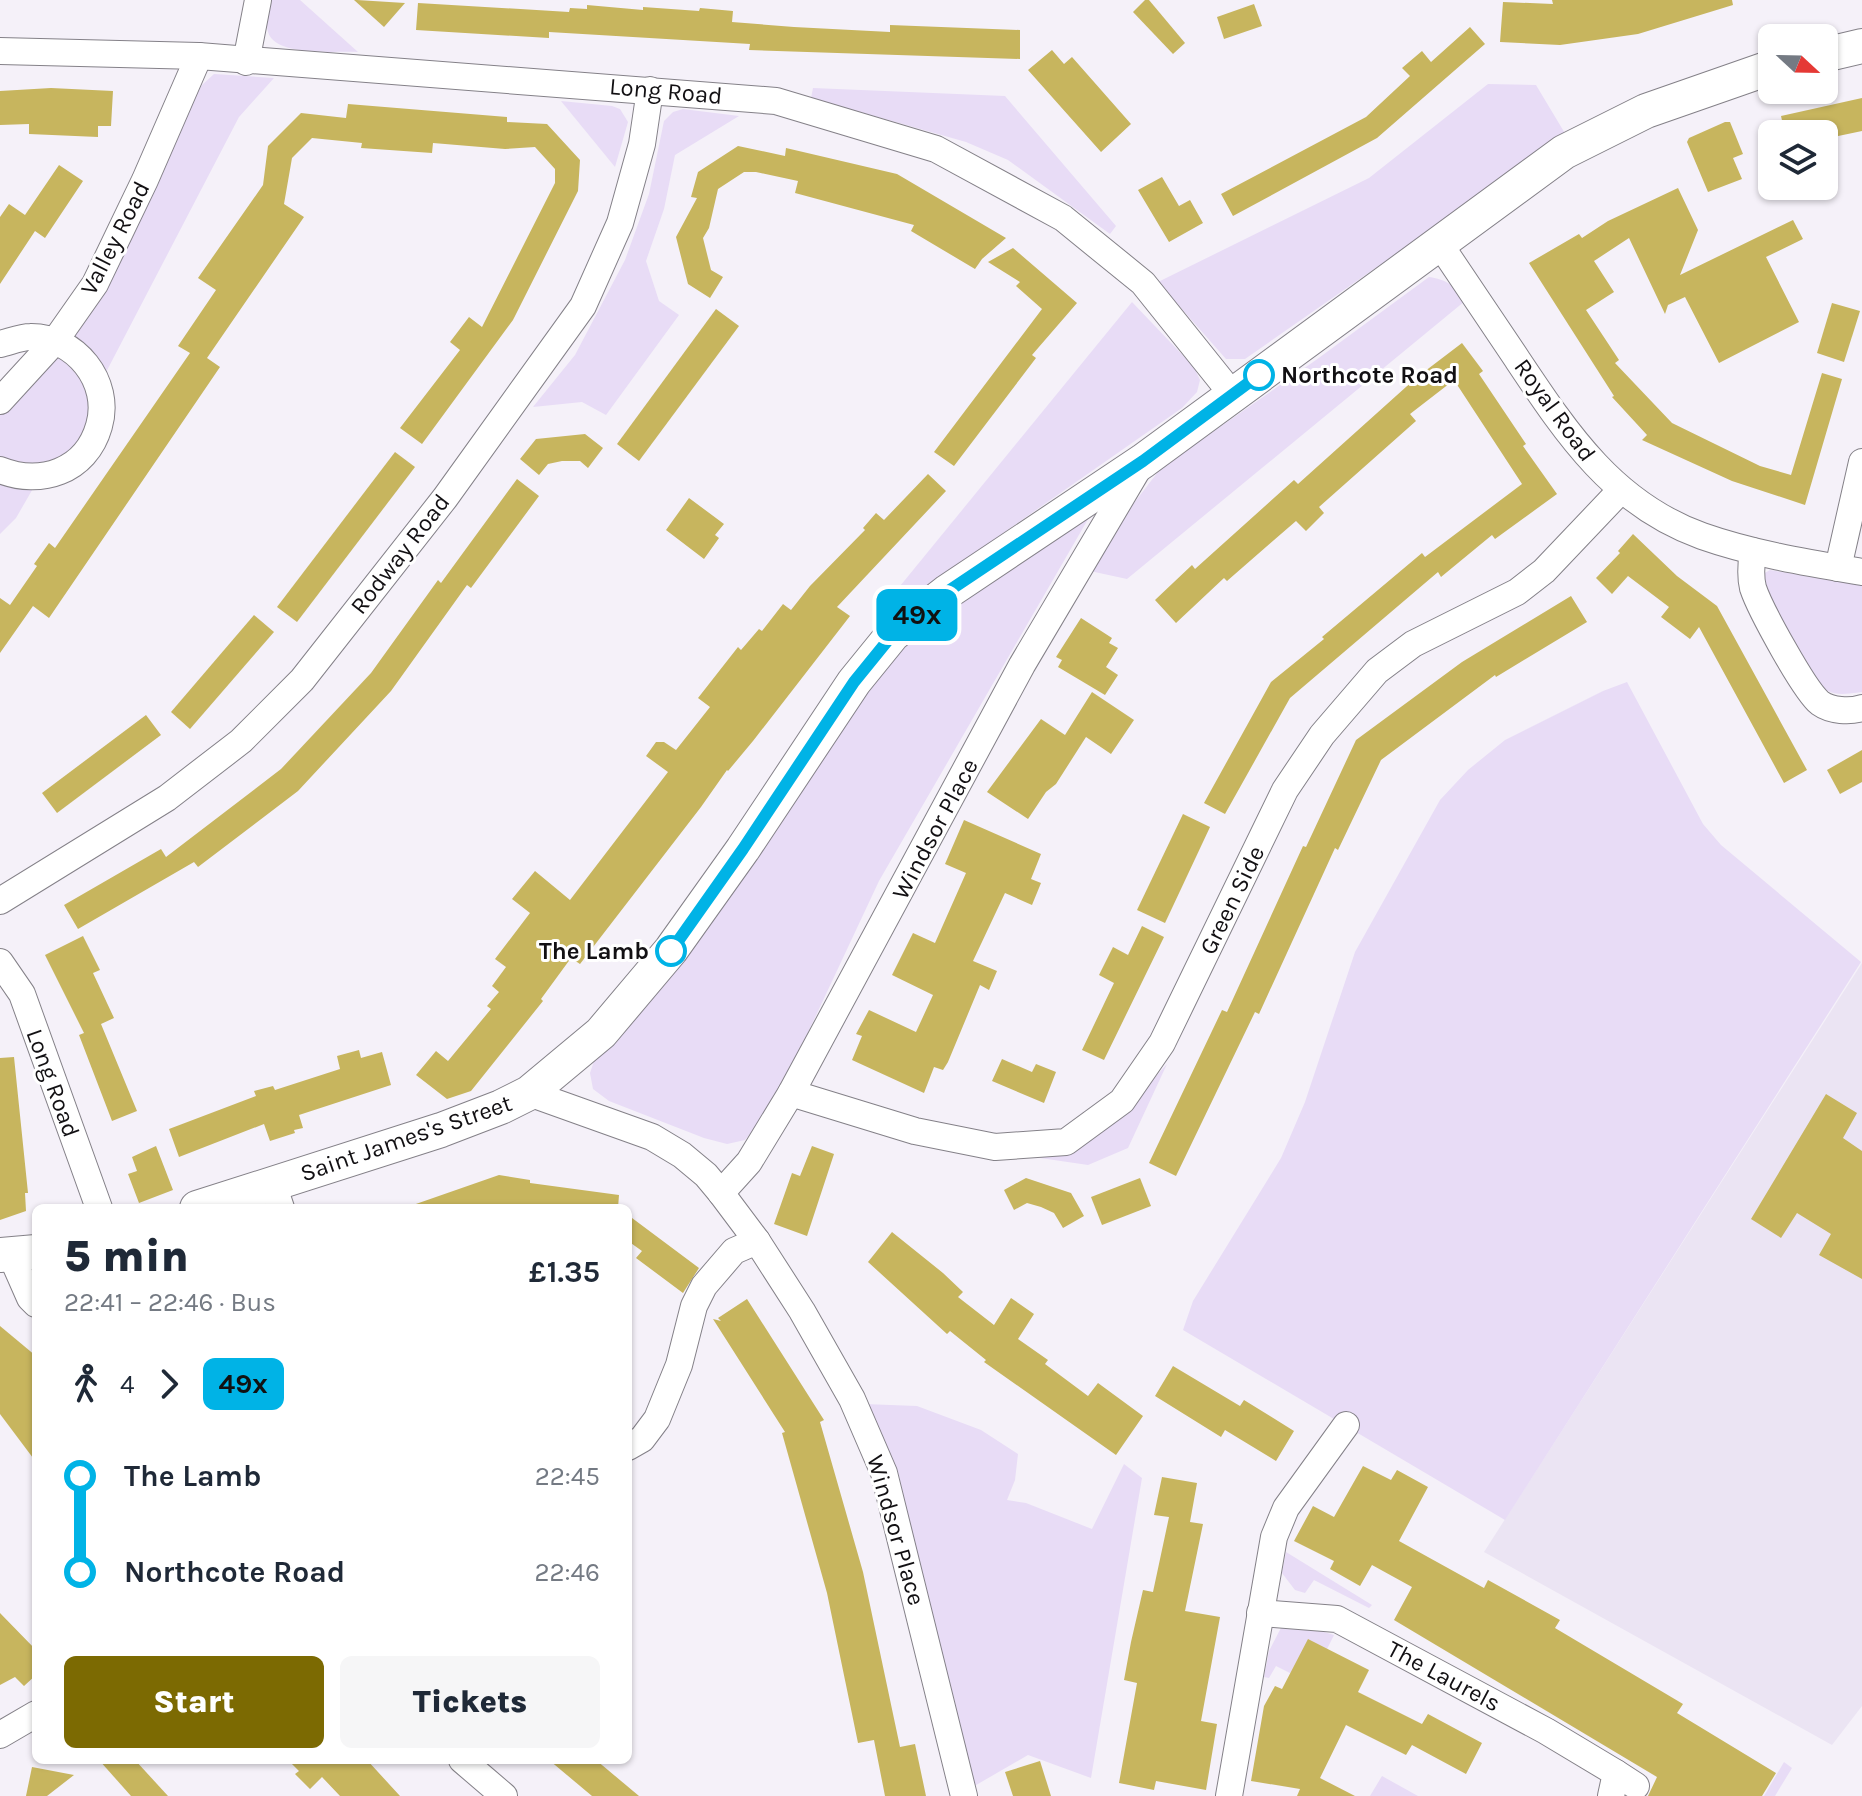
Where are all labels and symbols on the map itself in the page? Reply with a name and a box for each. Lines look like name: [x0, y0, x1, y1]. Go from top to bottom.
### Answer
north arrow: [1758, 24, 1838, 104]
street label: Long Road: [608, 72, 724, 110]
street label: Valley Road: [74, 176, 156, 300]
street label: Royal Road: [1508, 353, 1602, 467]
marker: Northcote Road: [1244, 360, 1274, 390]
place label: Northcote Road: [1281, 361, 1458, 389]
street label: Rodway Road: [344, 488, 456, 620]
line badge: 49x: [871, 589, 963, 641]
street label: Windsor Place: [886, 754, 984, 904]
street label: Green Side: [1194, 841, 1270, 959]
marker: The Lamb: [656, 936, 686, 966]
place label: The Lamb: [539, 937, 649, 965]
street label: Long Road: [20, 1025, 86, 1141]
street label: Saint James's Street: [297, 1089, 515, 1187]
street label: Windsor Place: [861, 1451, 931, 1609]
street label: The Laurels: [1383, 1635, 1505, 1717]

